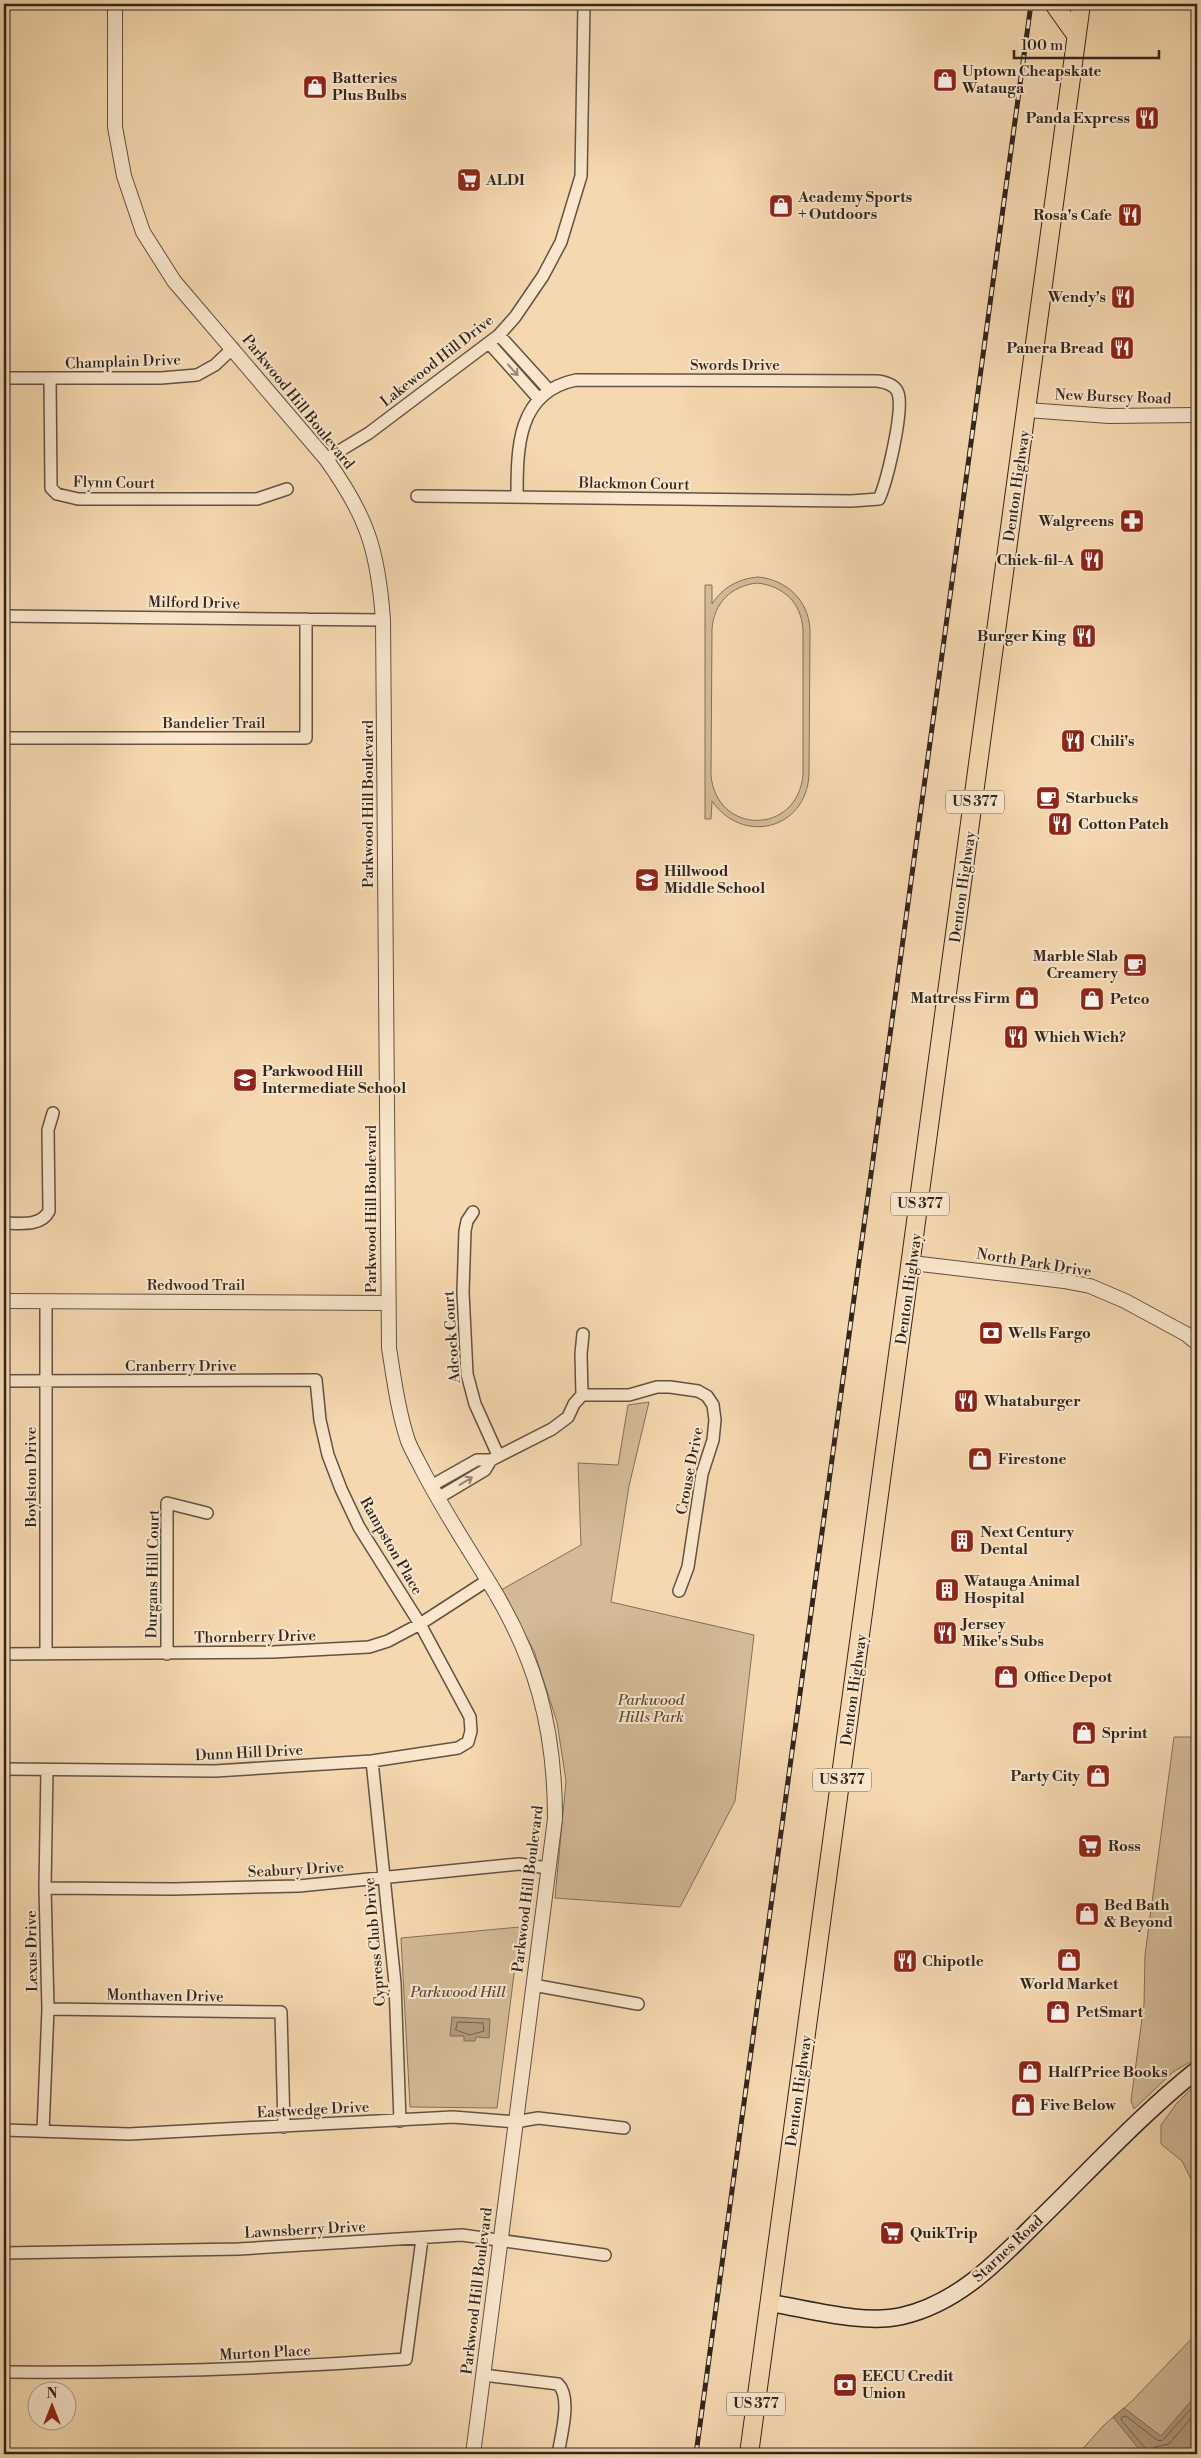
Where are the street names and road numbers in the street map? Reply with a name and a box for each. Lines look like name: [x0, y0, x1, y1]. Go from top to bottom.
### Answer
street label: Lakewood Hill Drive: [377, 311, 497, 411]
street label: Parkwood Hill Boulevard: [238, 331, 359, 474]
street label: Champlain Drive: [65, 350, 181, 374]
street label: Swords Drive: [690, 356, 780, 375]
street label: New Bursey Road: [1054, 385, 1172, 409]
street label: Denton Highway: [1000, 428, 1034, 543]
street label: Flynn Court: [73, 473, 156, 493]
street label: Blackmon Court: [577, 474, 690, 494]
street label: Milford Drive: [148, 593, 240, 613]
street label: Bandelier Trail: [161, 714, 266, 733]
street label: Parkwood Hill Boulevard: [359, 719, 378, 888]
road number: US 377: [946, 790, 1004, 814]
street label: Denton Highway: [946, 829, 980, 944]
street label: Parkwood Hill Boulevard: [362, 1124, 381, 1293]
road number: US 377: [891, 1192, 949, 1216]
street label: Denton Highway: [892, 1231, 926, 1346]
street label: North Park Drive: [975, 1245, 1093, 1281]
street label: Redwood Trail: [147, 1276, 246, 1295]
street label: Adcock Court: [439, 1289, 465, 1385]
street label: Cranberry Drive: [125, 1357, 237, 1376]
street label: Crouse Drive: [672, 1425, 708, 1517]
street label: Boylston Drive: [22, 1427, 41, 1528]
street label: Rampston Place: [355, 1494, 427, 1598]
street label: Durgans Hill Court: [142, 1509, 164, 1639]
street label: Thornberry Drive: [194, 1626, 316, 1648]
street label: Denton Highway: [837, 1632, 871, 1747]
street label: Dunn Hill Drive: [194, 1741, 304, 1765]
road number: US 377: [813, 1768, 871, 1792]
street label: Parkwood Hill Boulevard: [508, 1804, 548, 1974]
street label: Seabury Drive: [247, 1858, 345, 1882]
street label: Cypress Club Drive: [360, 1877, 390, 2007]
street label: Lexus Drive: [22, 1910, 42, 1992]
street label: Monthaven Drive: [106, 1985, 224, 2007]
street label: Denton Highway: [782, 2033, 816, 2148]
street label: Eastwedge Drive: [256, 2098, 370, 2122]
street label: Parkwood Hill Boulevard: [457, 2206, 497, 2376]
street label: Starnes Road: [969, 2211, 1048, 2286]
street label: Lawnsberry Drive: [244, 2217, 366, 2243]
street label: Murton Place: [219, 2341, 311, 2365]
road number: US 377: [727, 2392, 785, 2416]

